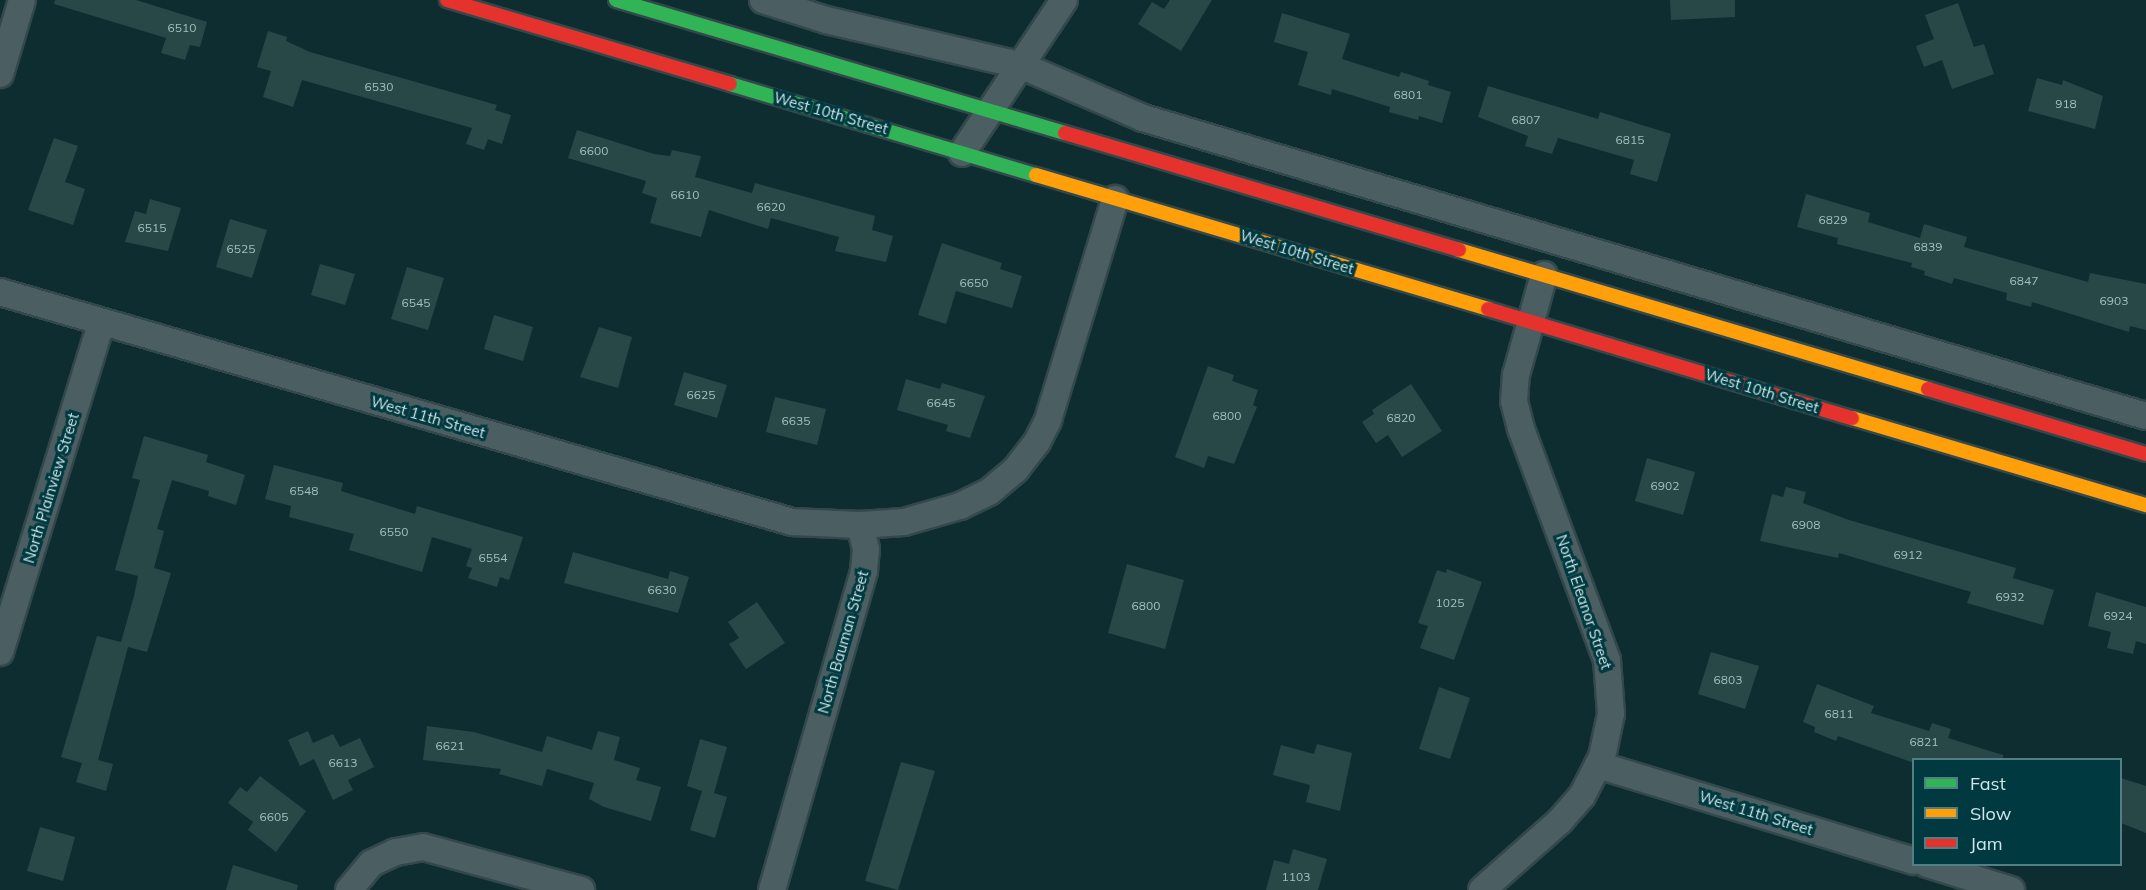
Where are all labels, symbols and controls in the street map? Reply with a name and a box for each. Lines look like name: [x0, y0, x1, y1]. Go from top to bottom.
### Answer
house number: 6510: [168, 21, 196, 35]
house number: 6530: [365, 80, 393, 94]
street label: West 10th Street: [772, 88, 890, 138]
house number: 6801: [1394, 88, 1422, 102]
house number: 918: [2055, 97, 2077, 111]
house number: 6807: [1512, 113, 1540, 127]
house number: 6815: [1616, 133, 1644, 147]
house number: 6600: [580, 144, 608, 158]
house number: 6610: [671, 188, 699, 202]
house number: 6620: [757, 200, 785, 214]
house number: 6829: [1819, 213, 1847, 227]
house number: 6515: [138, 221, 166, 235]
street label: West 10th Street: [1238, 226, 1356, 278]
house number: 6839: [1914, 240, 1942, 254]
house number: 6525: [227, 242, 255, 256]
house number: 6847: [2010, 274, 2038, 288]
house number: 6650: [960, 276, 988, 290]
house number: 6903: [2100, 294, 2128, 308]
house number: 6545: [402, 296, 430, 310]
street label: West 10th Street: [1703, 365, 1821, 417]
house number: 6625: [687, 388, 715, 402]
street label: West 11th Street: [369, 392, 487, 442]
house number: 6645: [927, 396, 955, 410]
house number: 6800: [1213, 409, 1241, 423]
street label: North Plainview Street: [20, 411, 82, 565]
house number: 6820: [1387, 411, 1415, 425]
house number: 6635: [782, 414, 810, 428]
house number: 6902: [1651, 479, 1679, 493]
house number: 6548: [290, 484, 318, 498]
house number: 6908: [1792, 518, 1820, 532]
house number: 6550: [380, 525, 408, 539]
street label: North Eleanor Street: [1552, 532, 1616, 672]
house number: 6912: [1894, 548, 1922, 562]
house number: 6554: [479, 551, 507, 565]
street label: North Bauman Street: [814, 568, 872, 716]
house number: 6630: [648, 583, 676, 597]
house number: 6932: [1996, 590, 2024, 604]
house number: 1025: [1436, 596, 1464, 610]
house number: 6800: [1132, 599, 1160, 613]
house number: 6924: [2104, 609, 2132, 623]
house number: 6803: [1714, 673, 1742, 687]
house number: 6811: [1825, 707, 1853, 721]
house number: 6821: [1910, 735, 1938, 749]
house number: 6621: [436, 739, 464, 753]
house number: 6613: [329, 756, 357, 770]
legend: [1912, 758, 2122, 866]
text: Fast: [1970, 772, 2006, 795]
street label: West 11th Street: [1697, 787, 1815, 839]
text: Slow: [1970, 802, 2011, 825]
house number: 6605: [260, 810, 288, 824]
text: Jam: [1970, 832, 2003, 855]
house number: 1103: [1282, 870, 1310, 884]

